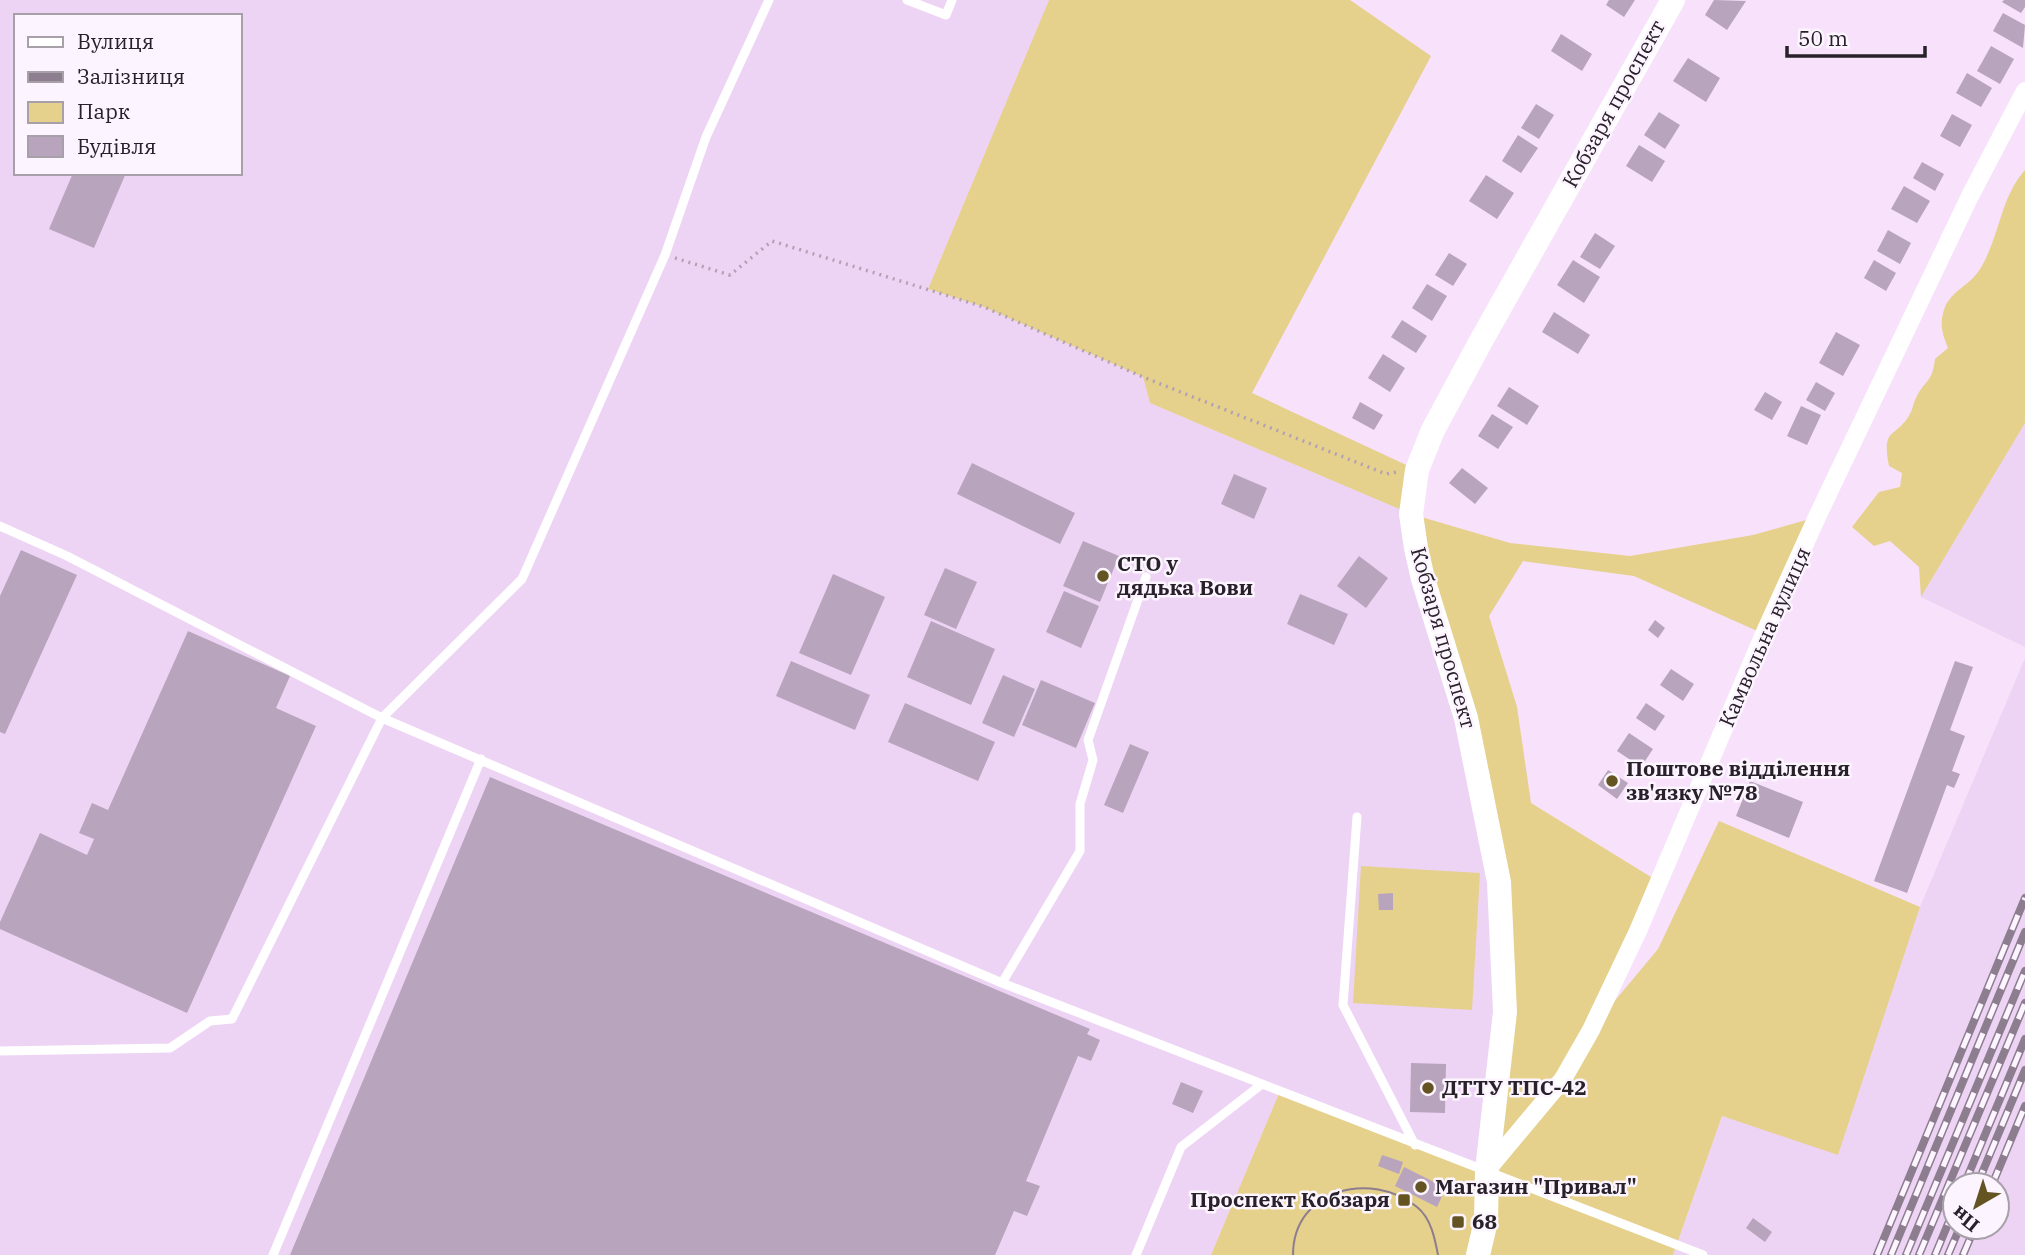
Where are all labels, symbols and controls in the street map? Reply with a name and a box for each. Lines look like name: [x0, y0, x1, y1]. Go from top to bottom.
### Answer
legend: [14, 14, 242, 175]
scale bar: [1787, 14, 1925, 58]
street label: Кобзаря проспект: [1555, 15, 1671, 192]
text: 50 m: [1798, 24, 1848, 52]
text: Вулиця: [77, 27, 154, 55]
text: Залізниця: [77, 62, 185, 90]
text: Парк: [77, 97, 130, 125]
text: Будівля: [77, 132, 156, 160]
street label: Камвольна вулиця: [1712, 542, 1816, 731]
street label: Кобзаря проспект: [1405, 544, 1483, 732]
place label: СТО у дядька Вови: [1117, 549, 1253, 601]
marker: СТО у дядька Вови: [1095, 568, 1111, 584]
place label: Поштове відділення зв'язку №78: [1626, 754, 1850, 806]
marker: Поштове відділення зв'язку №78: [1604, 773, 1620, 789]
place label: ДТТУ ТПС-42: [1442, 1073, 1587, 1101]
marker: ДТТУ ТПС-42: [1420, 1080, 1436, 1096]
north arrow: [1941, 1171, 2011, 1241]
place label: Магазин "Привал": [1435, 1172, 1637, 1200]
marker: Магазин "Привал": [1413, 1179, 1429, 1195]
place label: Проспект Кобзаря: [1190, 1185, 1390, 1213]
marker: Проспект Кобзаря: [1396, 1192, 1412, 1208]
text: Пн: [1947, 1201, 1984, 1237]
place label: 68: [1472, 1207, 1497, 1235]
marker: 68: [1450, 1214, 1466, 1230]

